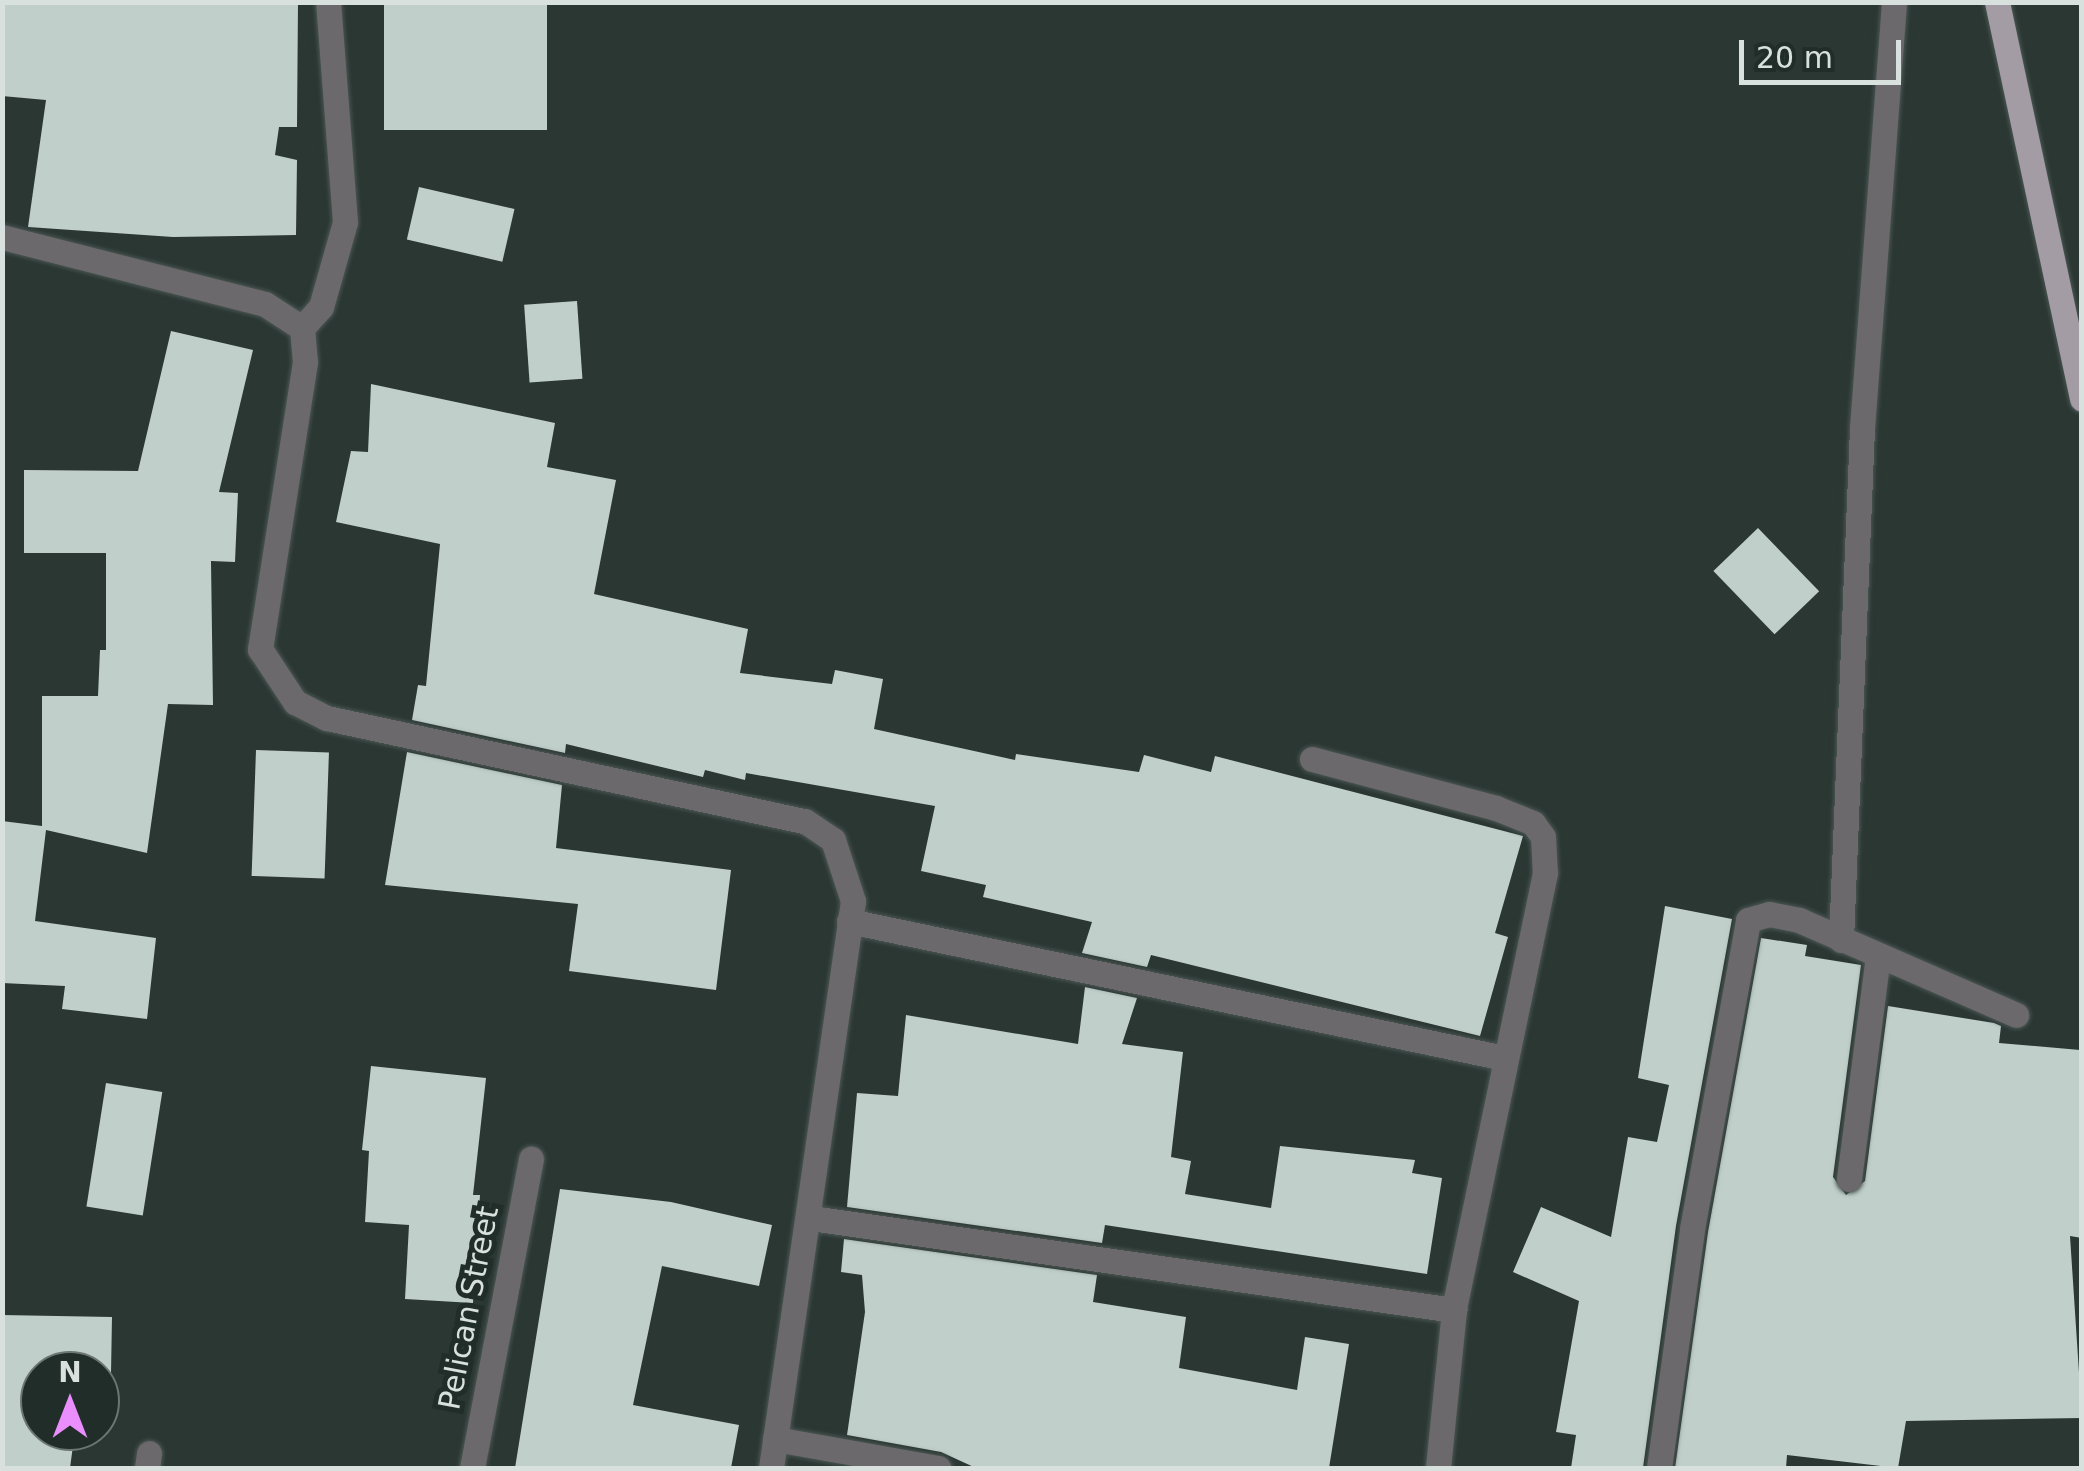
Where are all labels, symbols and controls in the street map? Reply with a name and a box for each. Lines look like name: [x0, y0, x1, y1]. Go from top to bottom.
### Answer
scale bar: [1744, 20, 1906, 82]
text: 20 m: [1756, 40, 1833, 75]
street label: Pelican Street: [432, 1203, 506, 1413]
north arrow: [20, 1351, 120, 1451]
text: N: [58, 1356, 82, 1389]

